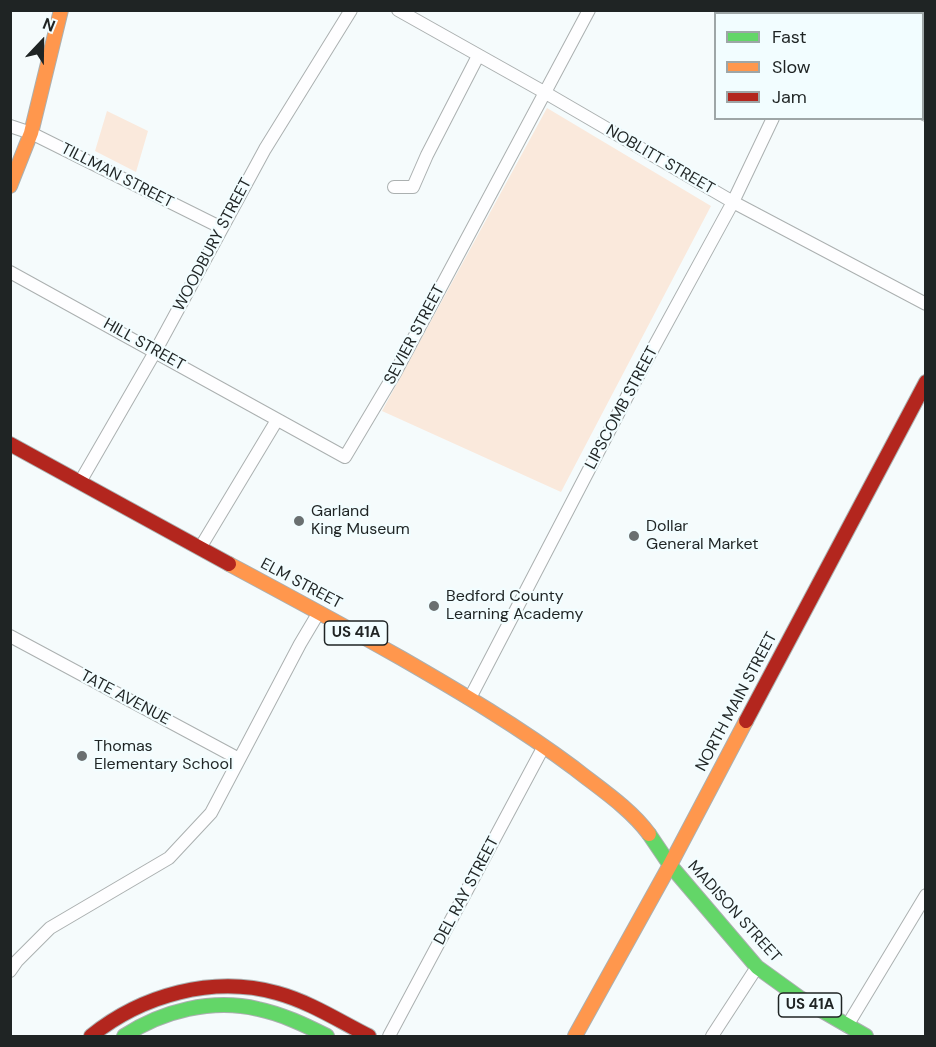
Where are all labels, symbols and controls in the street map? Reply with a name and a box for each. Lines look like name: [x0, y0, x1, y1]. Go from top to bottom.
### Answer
north arrow: [12, 12, 72, 72]
legend: [714, 12, 924, 120]
text: N: [40, 13, 58, 37]
text: Fast: [772, 25, 807, 49]
text: Slow: [772, 55, 811, 79]
text: Jam: [772, 85, 807, 109]
street label: NOBLITT STREET: [602, 121, 718, 199]
street label: TILLMAN STREET: [58, 139, 176, 213]
street label: WOODBURY STREET: [170, 175, 256, 315]
street label: SEVIER STREET: [381, 282, 449, 388]
street label: HILL STREET: [100, 315, 188, 375]
street label: LIPSCOMB STREET: [581, 343, 663, 473]
place label: Garland King Museum: [311, 502, 410, 540]
marker: Garland King Museum: [292, 514, 306, 528]
place label: Dollar General Market: [646, 517, 759, 555]
marker: Dollar General Market: [627, 529, 641, 543]
street label: ELM STREET: [257, 554, 345, 614]
place label: Bedford County Learning Academy: [446, 587, 583, 625]
marker: Bedford County Learning Academy: [427, 599, 441, 613]
road number: US 41A: [324, 621, 388, 645]
street label: NORTH MAIN STREET: [692, 629, 782, 775]
street label: TATE AVENUE: [77, 666, 173, 730]
place label: Thomas Elementary School: [94, 737, 232, 775]
marker: Thomas Elementary School: [75, 749, 89, 763]
street label: DEL RAY STREET: [430, 834, 504, 948]
street label: MADISON STREET: [683, 857, 785, 967]
road number: US 41A: [778, 993, 842, 1017]

